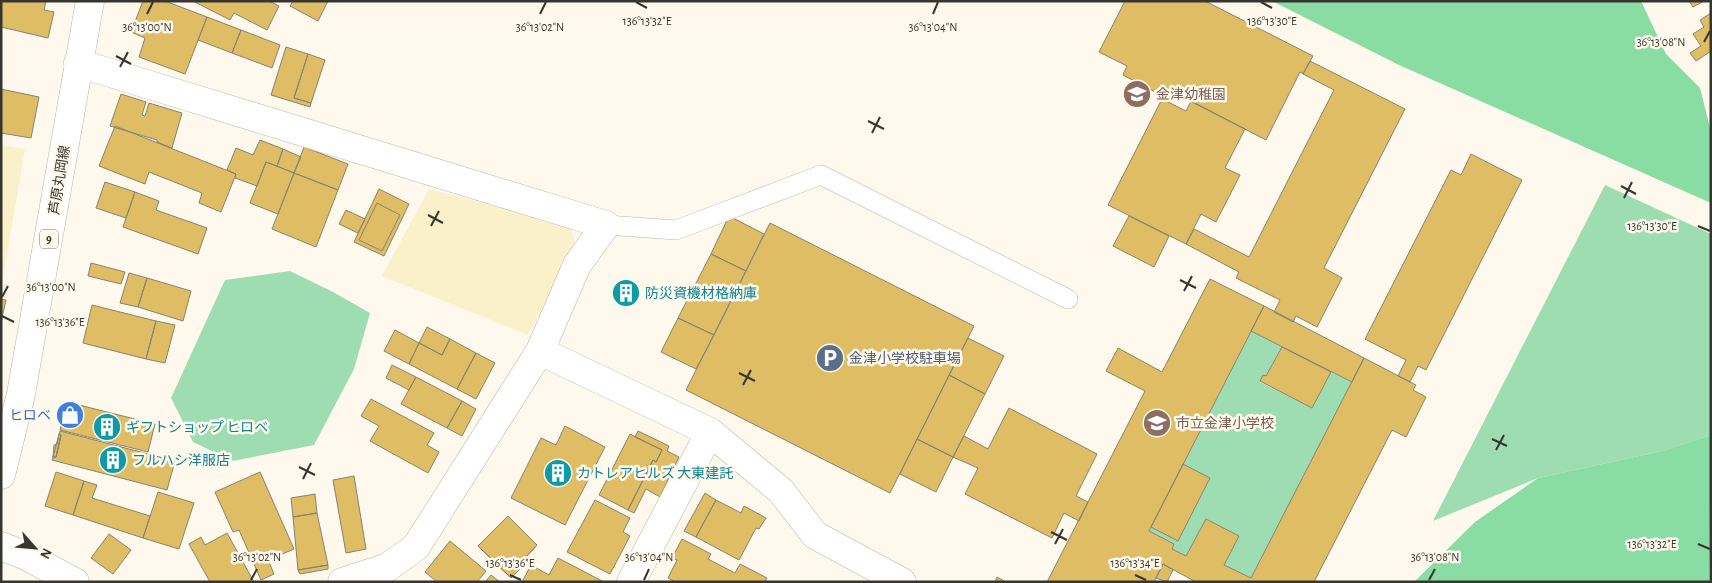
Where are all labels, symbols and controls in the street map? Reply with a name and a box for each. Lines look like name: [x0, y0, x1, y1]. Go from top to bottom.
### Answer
text: 136°13'32"E: [623, 15, 672, 27]
text: 136°13'30"E: [1247, 15, 1297, 27]
text: 36°13'00"N: [122, 21, 172, 33]
text: 36°13'02"N: [516, 21, 564, 33]
text: 36°13'04"N: [909, 21, 957, 33]
text: 36°13'08"N: [1637, 36, 1685, 48]
school or university icon: 金津幼稚園: [1122, 79, 1152, 109]
place label: 金津幼稚園: [1156, 87, 1226, 102]
street label: 芦原丸岡線: [47, 144, 72, 216]
text: 136°13'30"E: [1627, 220, 1677, 232]
road number: 9: [40, 230, 58, 248]
building icon: 防災資機材格納庫: [611, 278, 641, 308]
text: 36°13'00"N: [26, 281, 76, 293]
place label: 防災資機材格納庫: [645, 285, 757, 301]
text: 136°13'36"E: [35, 316, 85, 328]
parking icon: 金津小学校駐車場: [815, 343, 845, 373]
place label: 金津小学校駐車場: [849, 351, 961, 366]
shop icon: ヒロベ: [55, 400, 85, 430]
school or university icon: 市立金津小学校: [1142, 408, 1172, 438]
place label: ヒロベ: [9, 409, 51, 423]
building icon: ギフトショップ ヒロベ: [92, 412, 122, 442]
place label: 市立金津小学校: [1176, 416, 1274, 431]
place label: ギフトショップ ヒロベ: [126, 420, 268, 435]
building icon: フルハシ洋服店: [98, 445, 128, 475]
place label: フルハシ洋服店: [132, 453, 230, 468]
building icon: カトレアヒルズ 大東建託: [543, 458, 573, 488]
place label: カトレアヒルズ 大東建託: [577, 465, 733, 481]
north arrow: [10, 523, 60, 573]
text: 136°13'32"E: [1628, 538, 1677, 550]
text: N: [37, 546, 54, 561]
text: 36°13'02"N: [233, 551, 281, 563]
text: 36°13'04"N: [625, 551, 673, 563]
text: 36°13'08"N: [1411, 551, 1459, 563]
text: 136°13'36"E: [485, 557, 535, 569]
text: 136°13'34"E: [1110, 557, 1160, 569]

